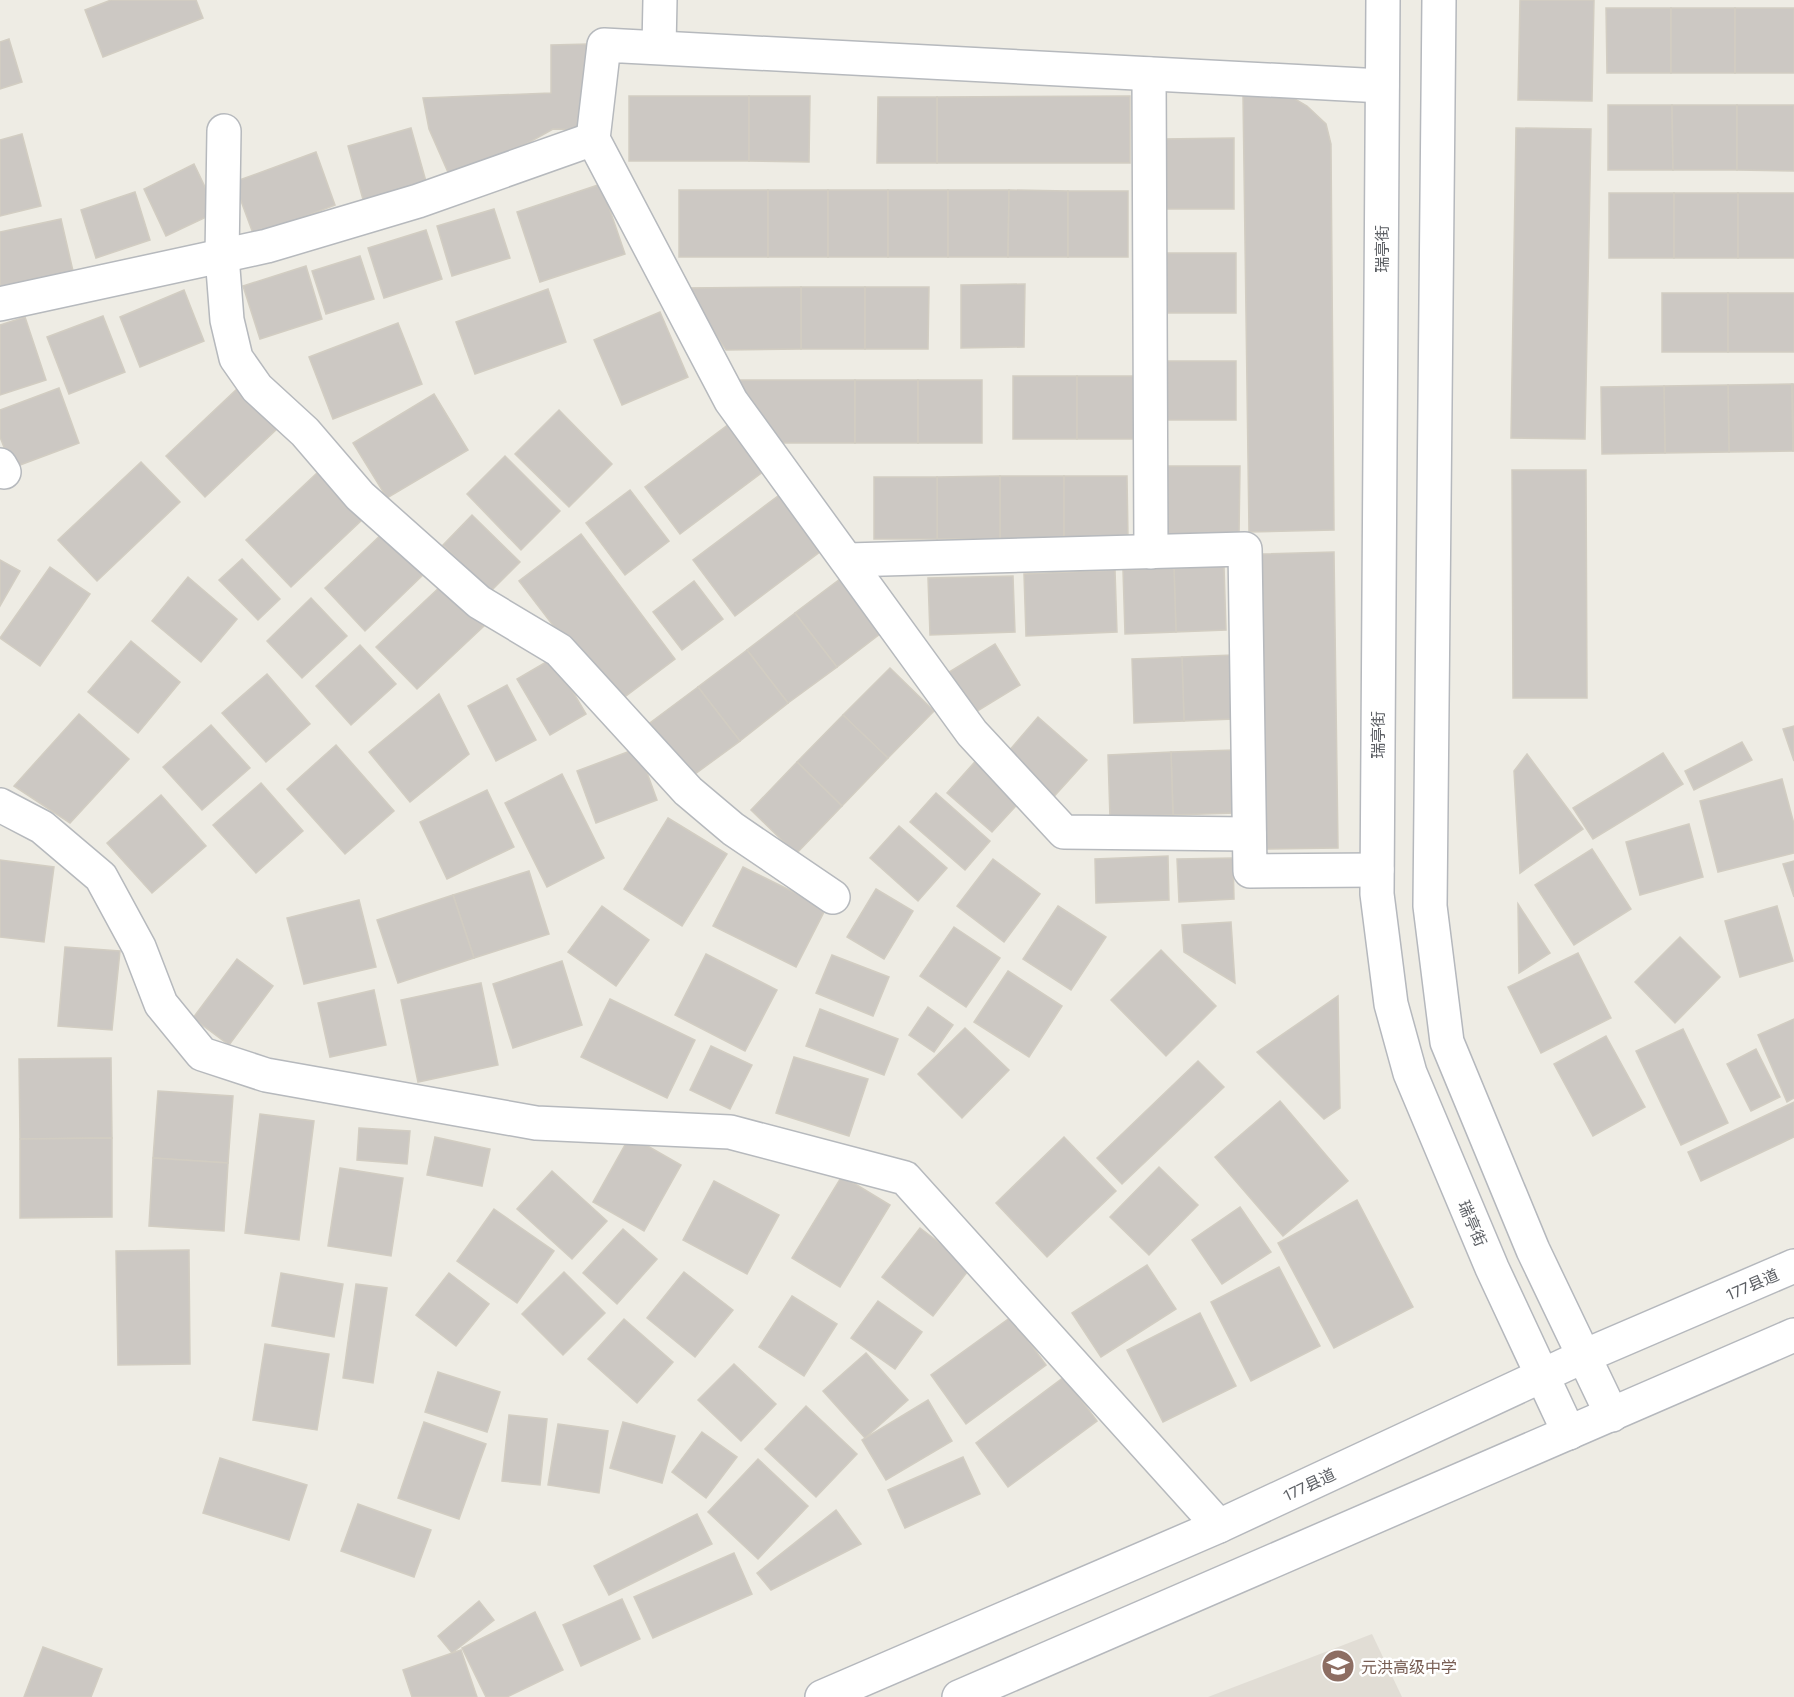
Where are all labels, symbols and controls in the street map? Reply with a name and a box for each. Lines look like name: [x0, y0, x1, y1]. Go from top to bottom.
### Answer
street label: 瑞亭街: [1372, 225, 1391, 273]
street label: 瑞亭街: [1368, 711, 1387, 759]
street label: 瑞亭街: [1455, 1197, 1491, 1249]
street label: 177县道: [1723, 1264, 1781, 1304]
street label: 177县道: [1280, 1464, 1338, 1504]
school or university icon: 元洪高级中学: [1320, 1648, 1356, 1684]
place label: 元洪高级中学: [1361, 1657, 1457, 1676]

